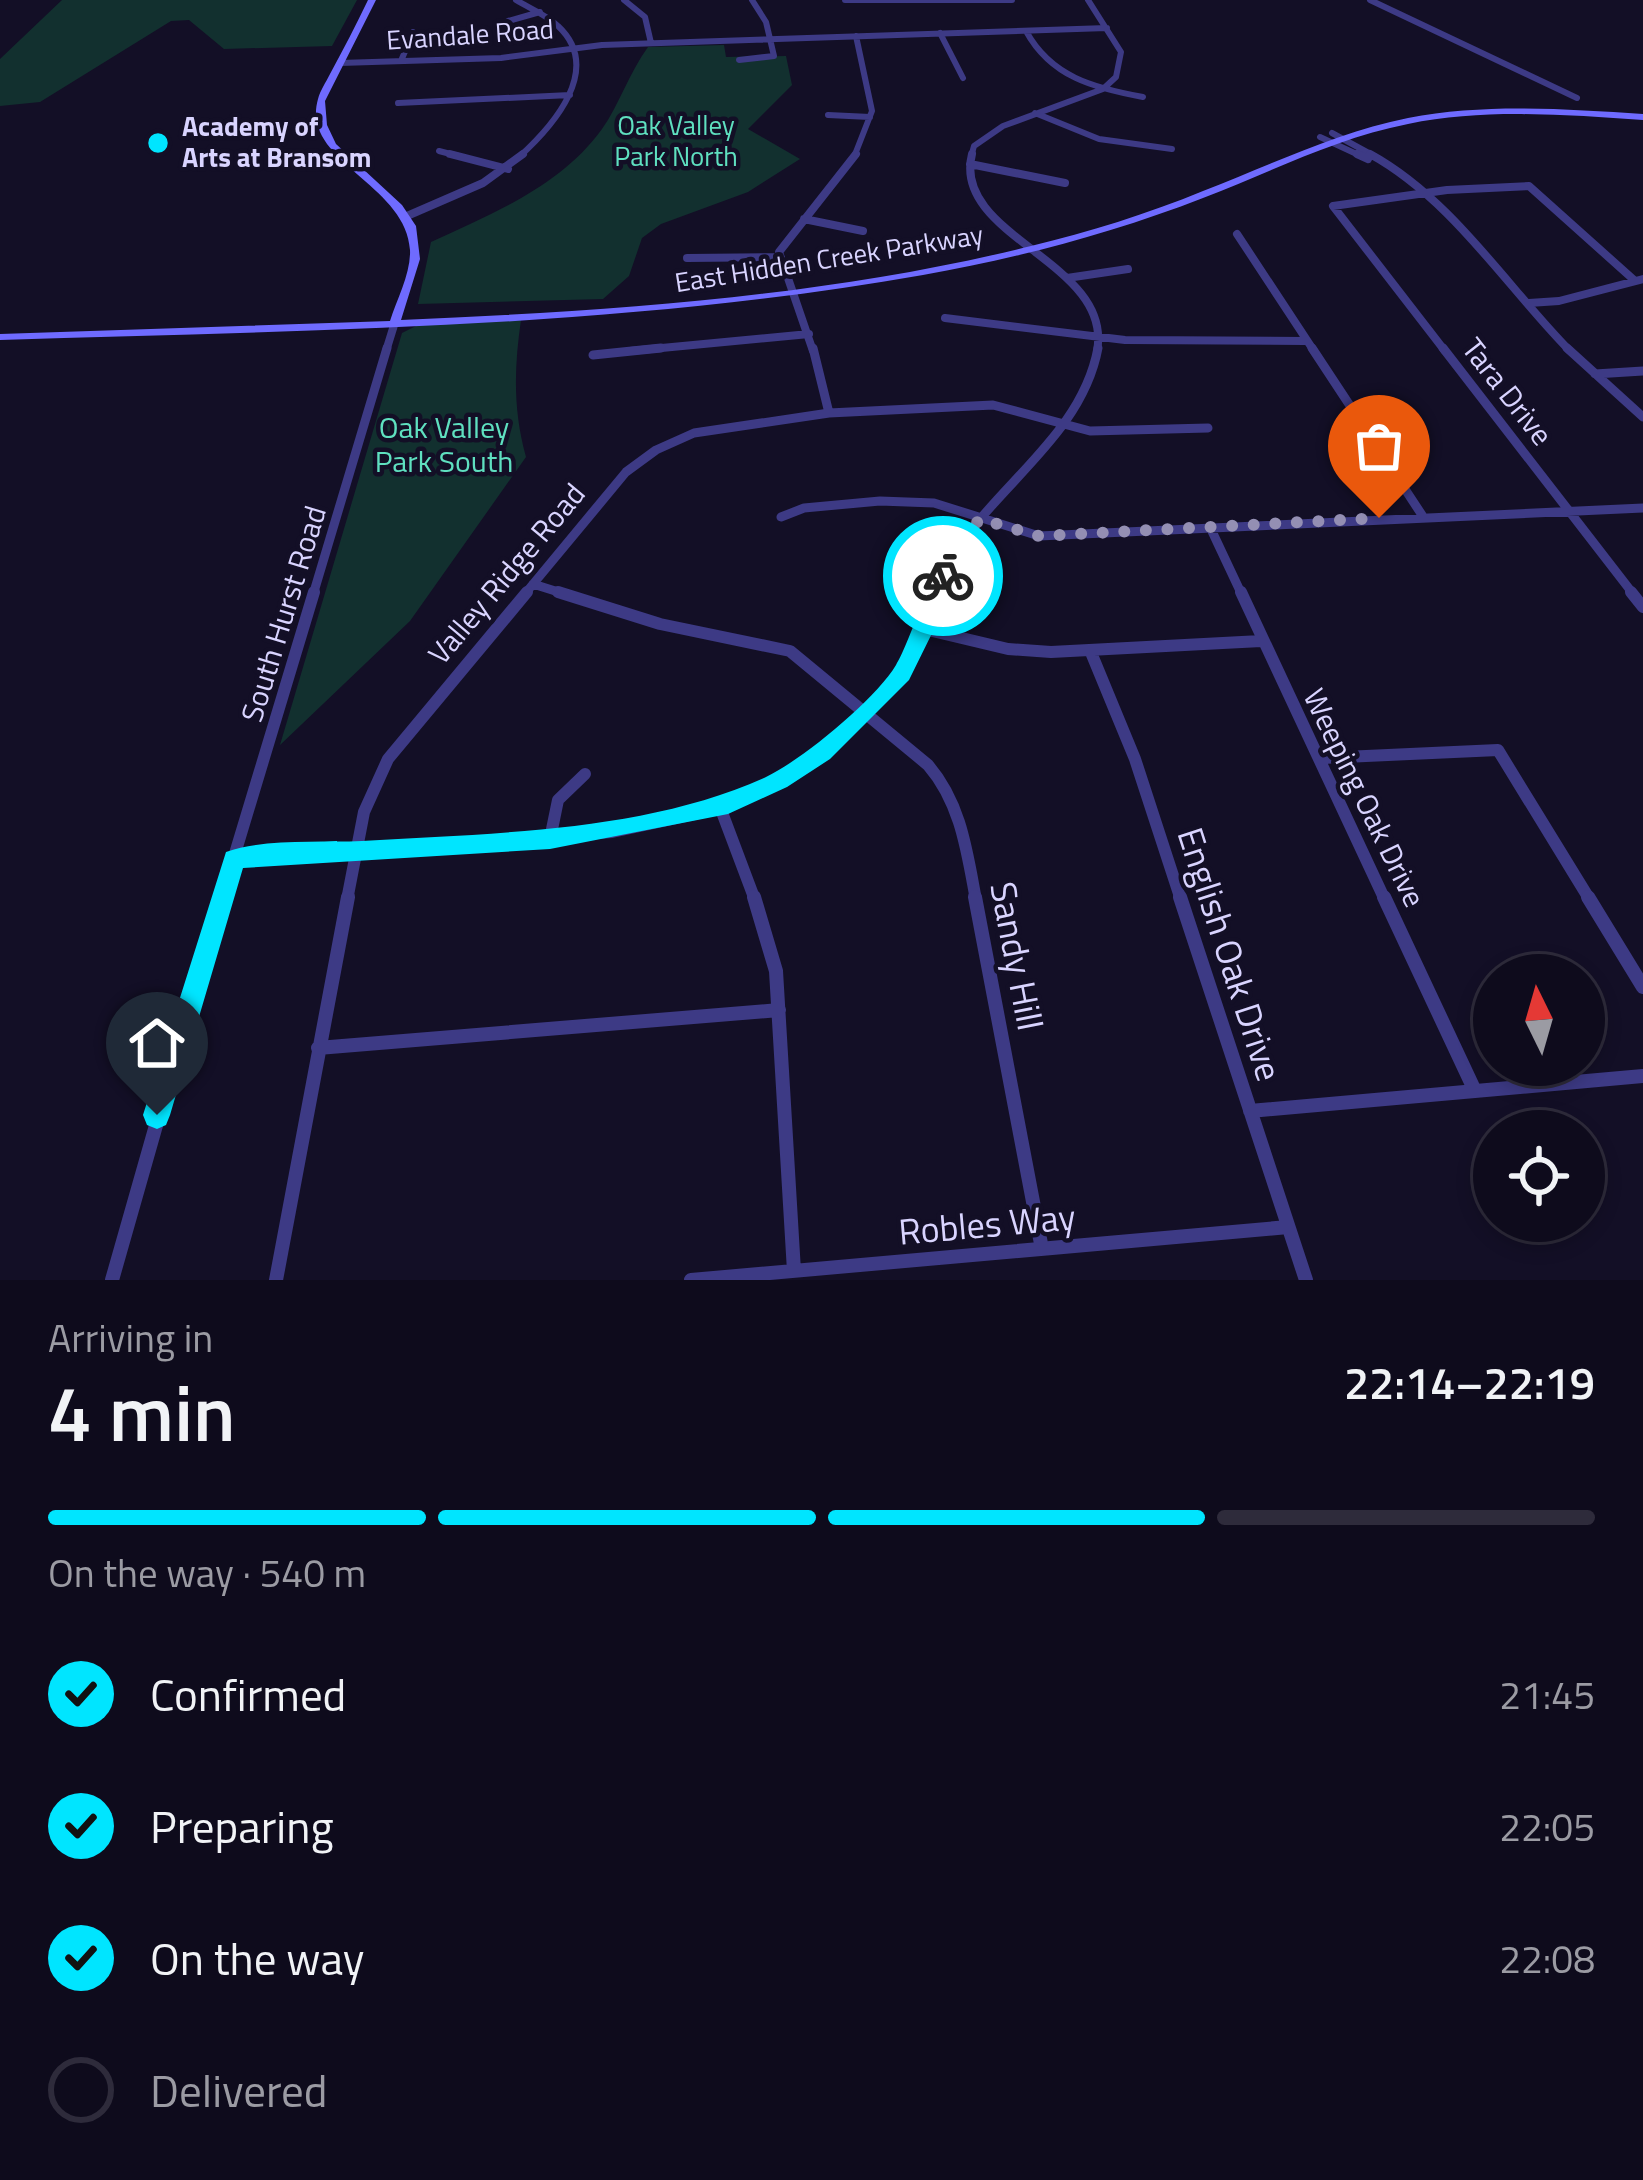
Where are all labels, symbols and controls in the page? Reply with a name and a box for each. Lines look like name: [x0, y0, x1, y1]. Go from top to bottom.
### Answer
street label: Evandale Road: [385, 7, 555, 60]
park label: Oak Valley Park North: [614, 104, 738, 176]
place label: Academy of Arts at Bransom: [182, 105, 371, 177]
marker: Academy of Arts at Bransom: [145, 130, 171, 156]
street label: East Hidden Creek Parkway: [672, 213, 986, 302]
street label: Tara Drive: [1451, 328, 1565, 455]
pin: [1328, 395, 1430, 518]
park label: Oak Valley Park South: [375, 404, 513, 484]
icon: bag: [1346, 413, 1412, 479]
street label: Valley Ridge Road: [416, 473, 596, 674]
street label: South Hurst Road: [228, 500, 338, 727]
courier: [883, 516, 1003, 636]
icon: bike: [910, 543, 976, 609]
street label: Weeping Oak Drive: [1292, 680, 1438, 915]
street label: English Oak Drive: [1164, 820, 1297, 1088]
street label: Sandy Hill: [976, 877, 1059, 1035]
north arrow: [1473, 954, 1605, 1086]
map controls: [1473, 954, 1605, 1242]
pin: [106, 992, 208, 1115]
icon: home: [124, 1010, 190, 1076]
button: locate: [1473, 1110, 1605, 1242]
street label: Robles Way: [896, 1188, 1078, 1259]
text: Arriving in: [48, 1308, 213, 1367]
text: 22:14–22:19: [1344, 1348, 1595, 1416]
text: 4 min: [48, 1353, 236, 1471]
text: On the way · 540 m: [48, 1543, 366, 1602]
text: Confirmed: [150, 1660, 346, 1728]
icon: check: [48, 1661, 114, 1727]
text: 21:45: [1499, 1665, 1595, 1724]
text: Preparing: [150, 1792, 334, 1860]
icon: check: [48, 1793, 114, 1859]
text: 22:05: [1499, 1797, 1595, 1856]
text: On the way: [150, 1924, 364, 1992]
icon: check: [48, 1925, 114, 1991]
text: 22:08: [1499, 1929, 1595, 1988]
text: Delivered: [150, 2056, 328, 2124]

